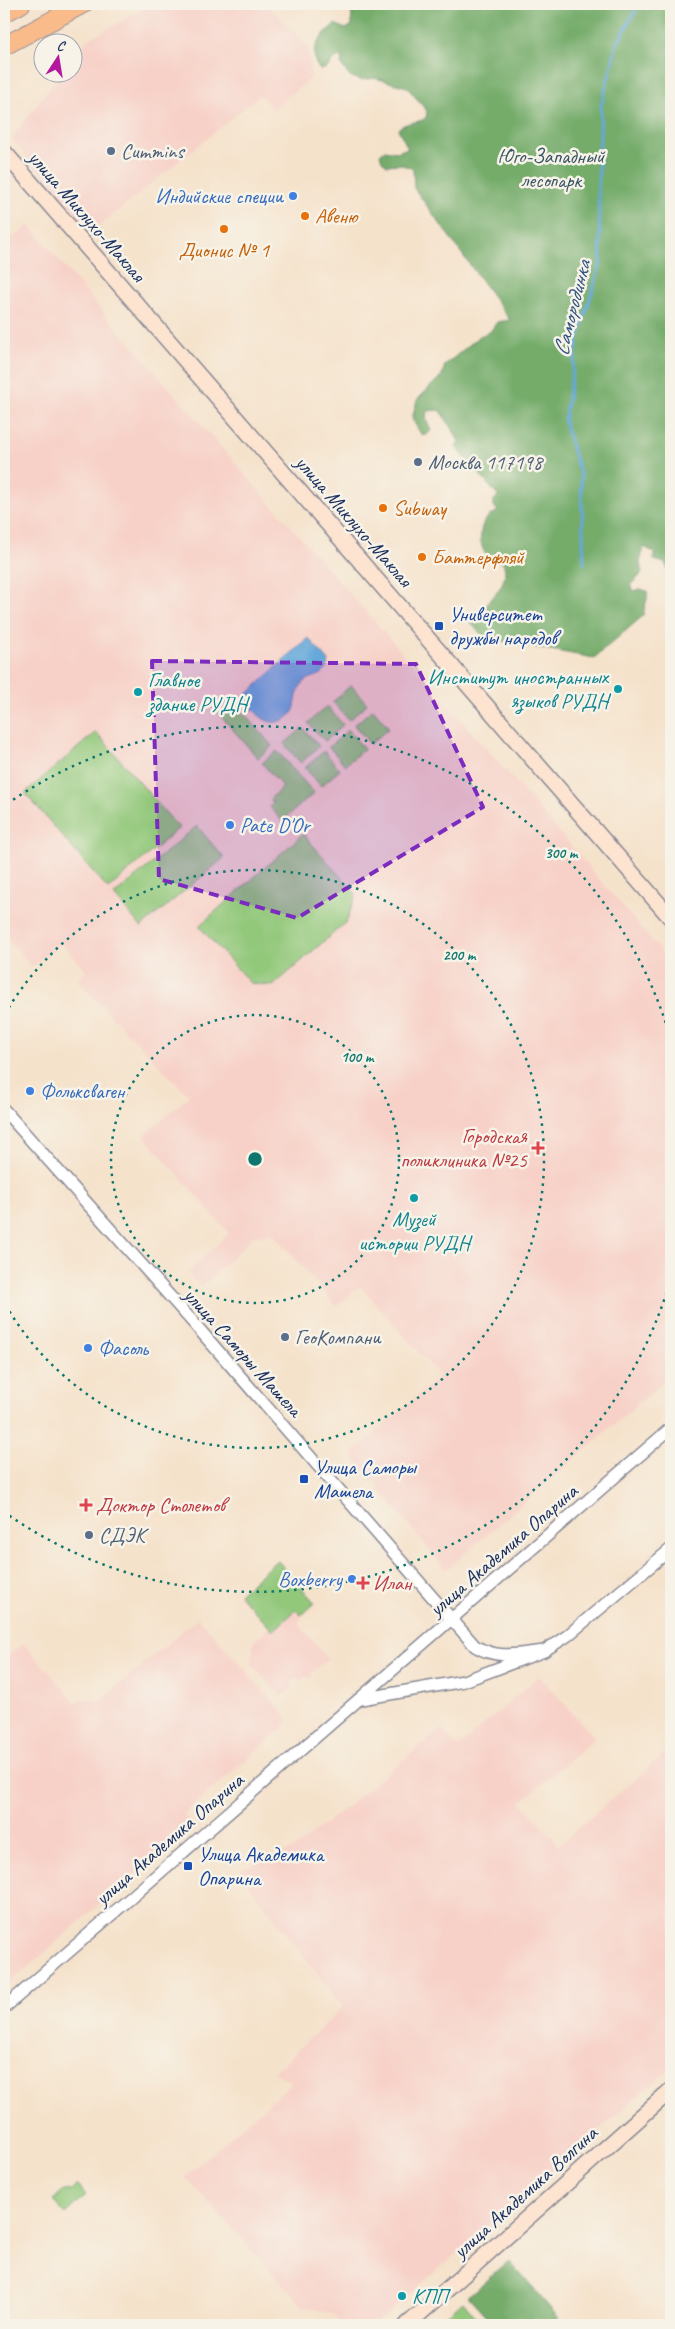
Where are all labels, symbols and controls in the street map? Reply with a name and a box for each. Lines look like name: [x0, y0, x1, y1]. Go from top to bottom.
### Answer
north arrow: [32, 32, 82, 82]
text: С: [55, 37, 68, 55]
place label: Cummins: [121, 138, 185, 164]
street label: улица Миклухо-Маклая: [22, 143, 152, 288]
park label: Юго-Западный лесопарк: [497, 143, 606, 193]
marker: Cummins: [105, 145, 117, 157]
place label: Индийские специи: [155, 183, 285, 209]
marker: Индийские специи: [287, 190, 299, 202]
place label: Авеню: [315, 203, 359, 229]
marker: Авеню: [299, 210, 311, 222]
marker: Дионис № 1: [218, 223, 230, 235]
place label: Дионис № 1: [179, 237, 271, 263]
water label: Самородинка: [547, 256, 598, 359]
street label: улица Миклухо-Маклая: [289, 448, 419, 593]
place label: Москва 117198: [428, 449, 545, 475]
marker: Москва 117198: [412, 456, 424, 468]
place label: Subway: [393, 495, 448, 521]
marker: Subway: [377, 502, 389, 514]
place label: Баттерфляй: [432, 544, 525, 570]
marker: Баттерфляй: [416, 551, 428, 563]
place label: Университет дружбы народов: [449, 601, 561, 651]
marker: Университет дружбы народов: [433, 620, 445, 632]
place label: Институт иностранных языков РУДН: [428, 664, 611, 715]
place label: Главное здание РУДН: [145, 667, 250, 718]
marker: Институт иностранных языков РУДН: [612, 683, 624, 695]
marker: Главное здание РУДН: [132, 686, 144, 698]
place label: Pate D'Or: [240, 812, 312, 838]
marker: Pate D'Or: [224, 819, 236, 831]
text: 300 m: [545, 844, 579, 863]
text: 200 m: [443, 946, 477, 965]
text: 100 m: [341, 1048, 375, 1067]
place label: Фольксваген: [40, 1078, 126, 1104]
marker: Фольксваген: [24, 1085, 36, 1097]
place label: Городская поликлиника №25: [400, 1123, 529, 1173]
marker: Городская поликлиника №25: [531, 1141, 545, 1155]
centre of rings: [246, 1150, 264, 1168]
marker: Музей истории РУДН: [408, 1192, 420, 1204]
place label: Музей истории РУДН: [358, 1206, 473, 1256]
street label: улица Саморы Машела: [177, 1281, 309, 1424]
place label: ГеоКомпани: [295, 1324, 382, 1350]
marker: ГеоКомпани: [279, 1331, 291, 1343]
place label: Фасоль: [98, 1335, 150, 1361]
marker: Фасоль: [82, 1342, 94, 1354]
place label: Улица Саморы Машела: [314, 1454, 418, 1504]
marker: Улица Саморы Машела: [298, 1473, 310, 1485]
street label: улица Академика Опарина: [422, 1477, 584, 1623]
place label: Доктор Столетов: [96, 1492, 230, 1518]
marker: Доктор Столетов: [80, 1499, 92, 1511]
place label: СДЭК: [99, 1522, 149, 1548]
marker: СДЭК: [83, 1529, 95, 1541]
place label: Boxberry: [278, 1566, 344, 1592]
place label: Илан: [373, 1570, 413, 1596]
marker: Boxberry: [346, 1573, 358, 1585]
marker: Илан: [357, 1577, 369, 1589]
street label: улица Академика Опарина: [88, 1766, 250, 1912]
place label: Улица Академика Опарина: [198, 1841, 326, 1891]
marker: Улица Академика Опарина: [182, 1860, 194, 1872]
street label: улица Академика Волгина: [446, 2119, 604, 2265]
place label: КПП: [412, 2283, 452, 2309]
marker: КПП: [396, 2290, 408, 2302]

